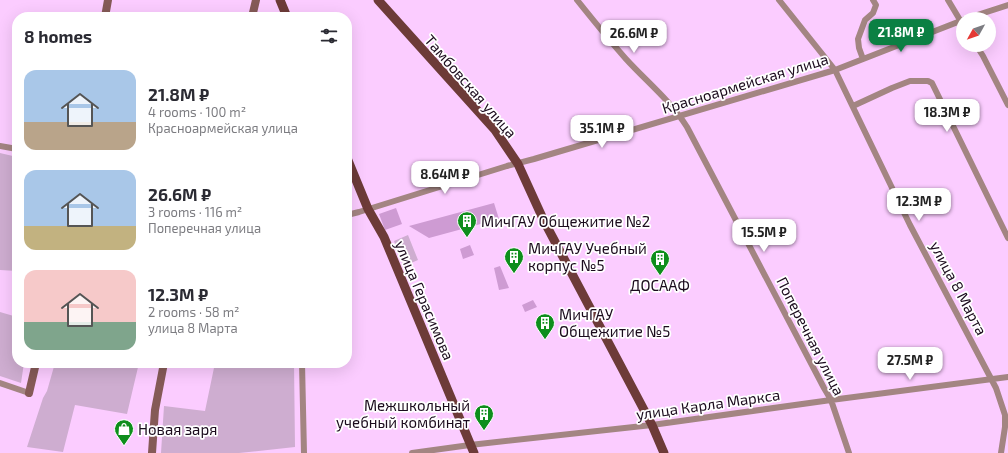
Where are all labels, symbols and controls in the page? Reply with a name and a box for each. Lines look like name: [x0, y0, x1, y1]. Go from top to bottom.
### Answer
north arrow: [956, 12, 996, 52]
map controls: [956, 12, 996, 52]
pin: 21.8M ₽: [864, 19, 938, 53]
pin: 26.6M ₽: [597, 20, 671, 54]
text: 21.8M ₽: [878, 24, 924, 40]
icon: filters: [318, 25, 340, 47]
text: 26.6M ₽: [610, 25, 658, 41]
text: 8 homes: [24, 26, 92, 46]
street label: Тамбовская улица: [421, 31, 521, 142]
street label: Красноармейская улица: [660, 49, 831, 118]
text: 21.8M ₽: [148, 84, 209, 104]
icon: home: [56, 86, 104, 134]
pin: 18.3M ₽: [910, 99, 984, 133]
text: 4 rooms · 100 m²: [148, 104, 246, 120]
text: 18.3M ₽: [924, 104, 970, 120]
pin: 35.1M ₽: [565, 115, 639, 149]
text: Красноармейская улица: [148, 120, 298, 136]
text: 35.1M ₽: [579, 120, 625, 136]
pin: 8.64M ₽: [408, 161, 482, 195]
text: 8.64M ₽: [420, 166, 470, 182]
text: 26.6M ₽: [148, 184, 211, 204]
icon: home: [56, 186, 104, 234]
pin: 12.3M ₽: [882, 188, 956, 222]
text: 12.3M ₽: [896, 193, 942, 209]
text: 3 rooms · 116 m²: [148, 204, 242, 220]
building icon: МичГАУ Общежитие №2: [456, 210, 478, 238]
place label: МичГАУ Общежитие №2: [481, 212, 650, 230]
pin: 15.5M ₽: [727, 219, 801, 253]
text: Поперечная улица: [148, 220, 261, 236]
text: 15.5M ₽: [741, 224, 787, 240]
street label: улица Герасимова: [391, 237, 458, 363]
street label: улица 8 Марта: [926, 238, 991, 338]
place label: МичГАУ Учебный корпус №5: [528, 239, 647, 275]
building icon: МичГАУ Учебный корпус №5: [503, 246, 525, 274]
building icon: ДОСААФ: [649, 248, 671, 276]
street label: Поперечная улица: [772, 274, 849, 399]
place label: ДОСААФ: [630, 276, 690, 294]
text: 12.3M ₽: [148, 284, 208, 304]
icon: home: [56, 286, 104, 334]
text: 2 rooms · 58 m²: [148, 304, 239, 320]
place label: МичГАУ Общежитие №5: [559, 305, 670, 340]
building icon: МичГАУ Общежитие №5: [534, 312, 556, 340]
text: улица 8 Марта: [148, 320, 238, 336]
pin: 27.5M ₽: [873, 347, 947, 381]
text: 27.5M ₽: [887, 352, 933, 368]
street label: улица Карла Маркса: [635, 385, 781, 424]
place label: Межшкольный учебный комбинат: [336, 396, 470, 432]
building icon: Межшкольный учебный комбинат: [473, 403, 495, 431]
shop icon: Новая заря: [113, 418, 135, 446]
place label: Новая заря: [138, 420, 217, 438]

